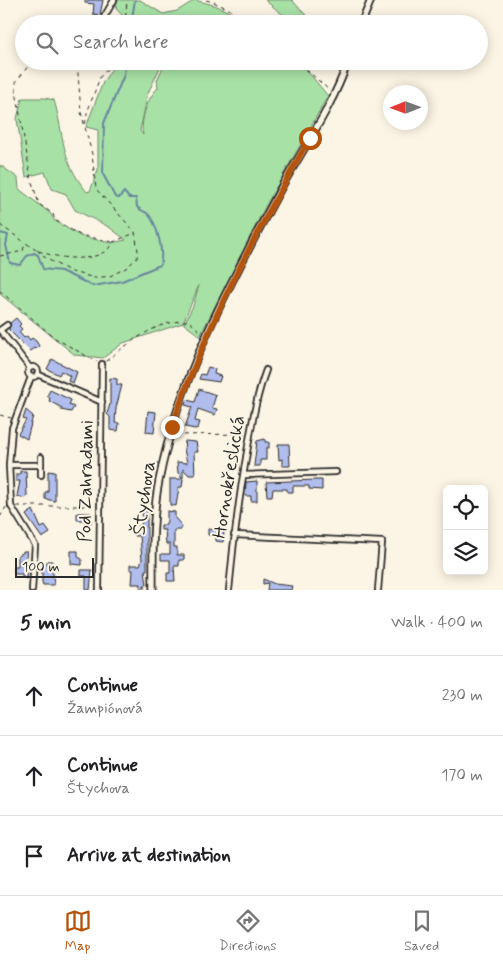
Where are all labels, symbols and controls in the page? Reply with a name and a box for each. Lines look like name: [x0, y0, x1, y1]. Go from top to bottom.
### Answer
search box: [15, 15, 488, 70]
icon: search: [33, 29, 61, 57]
text: Search here: [73, 30, 169, 55]
north arrow: [383, 85, 428, 130]
route start: [299, 127, 322, 150]
street label: Hornokřeslická: [207, 414, 251, 540]
route end: [161, 416, 184, 439]
street label: Pod Zahradami: [72, 420, 100, 542]
street label: Štychova: [126, 459, 162, 537]
map controls: [443, 485, 488, 575]
button: locate: [443, 485, 488, 530]
button: layers: [443, 530, 488, 575]
scale bar: [15, 555, 94, 578]
text: 100 m: [22, 558, 60, 576]
text: 5 min: [20, 609, 72, 637]
text: Walk · 400 m: [391, 612, 483, 633]
text: Continue: [67, 673, 138, 698]
icon: ahead: [20, 682, 48, 710]
text: 230 m: [442, 685, 483, 706]
text: Žampiónová: [67, 698, 143, 719]
text: Continue: [67, 753, 138, 778]
icon: ahead: [20, 762, 48, 790]
text: 170 m: [441, 765, 483, 786]
text: Štychova: [67, 778, 130, 799]
icon: arrive: [20, 842, 48, 870]
text: Arrive at destination: [67, 843, 231, 868]
tab: Map: [64, 907, 92, 955]
tab: Directions: [219, 907, 277, 955]
tab: Saved: [404, 907, 439, 955]

